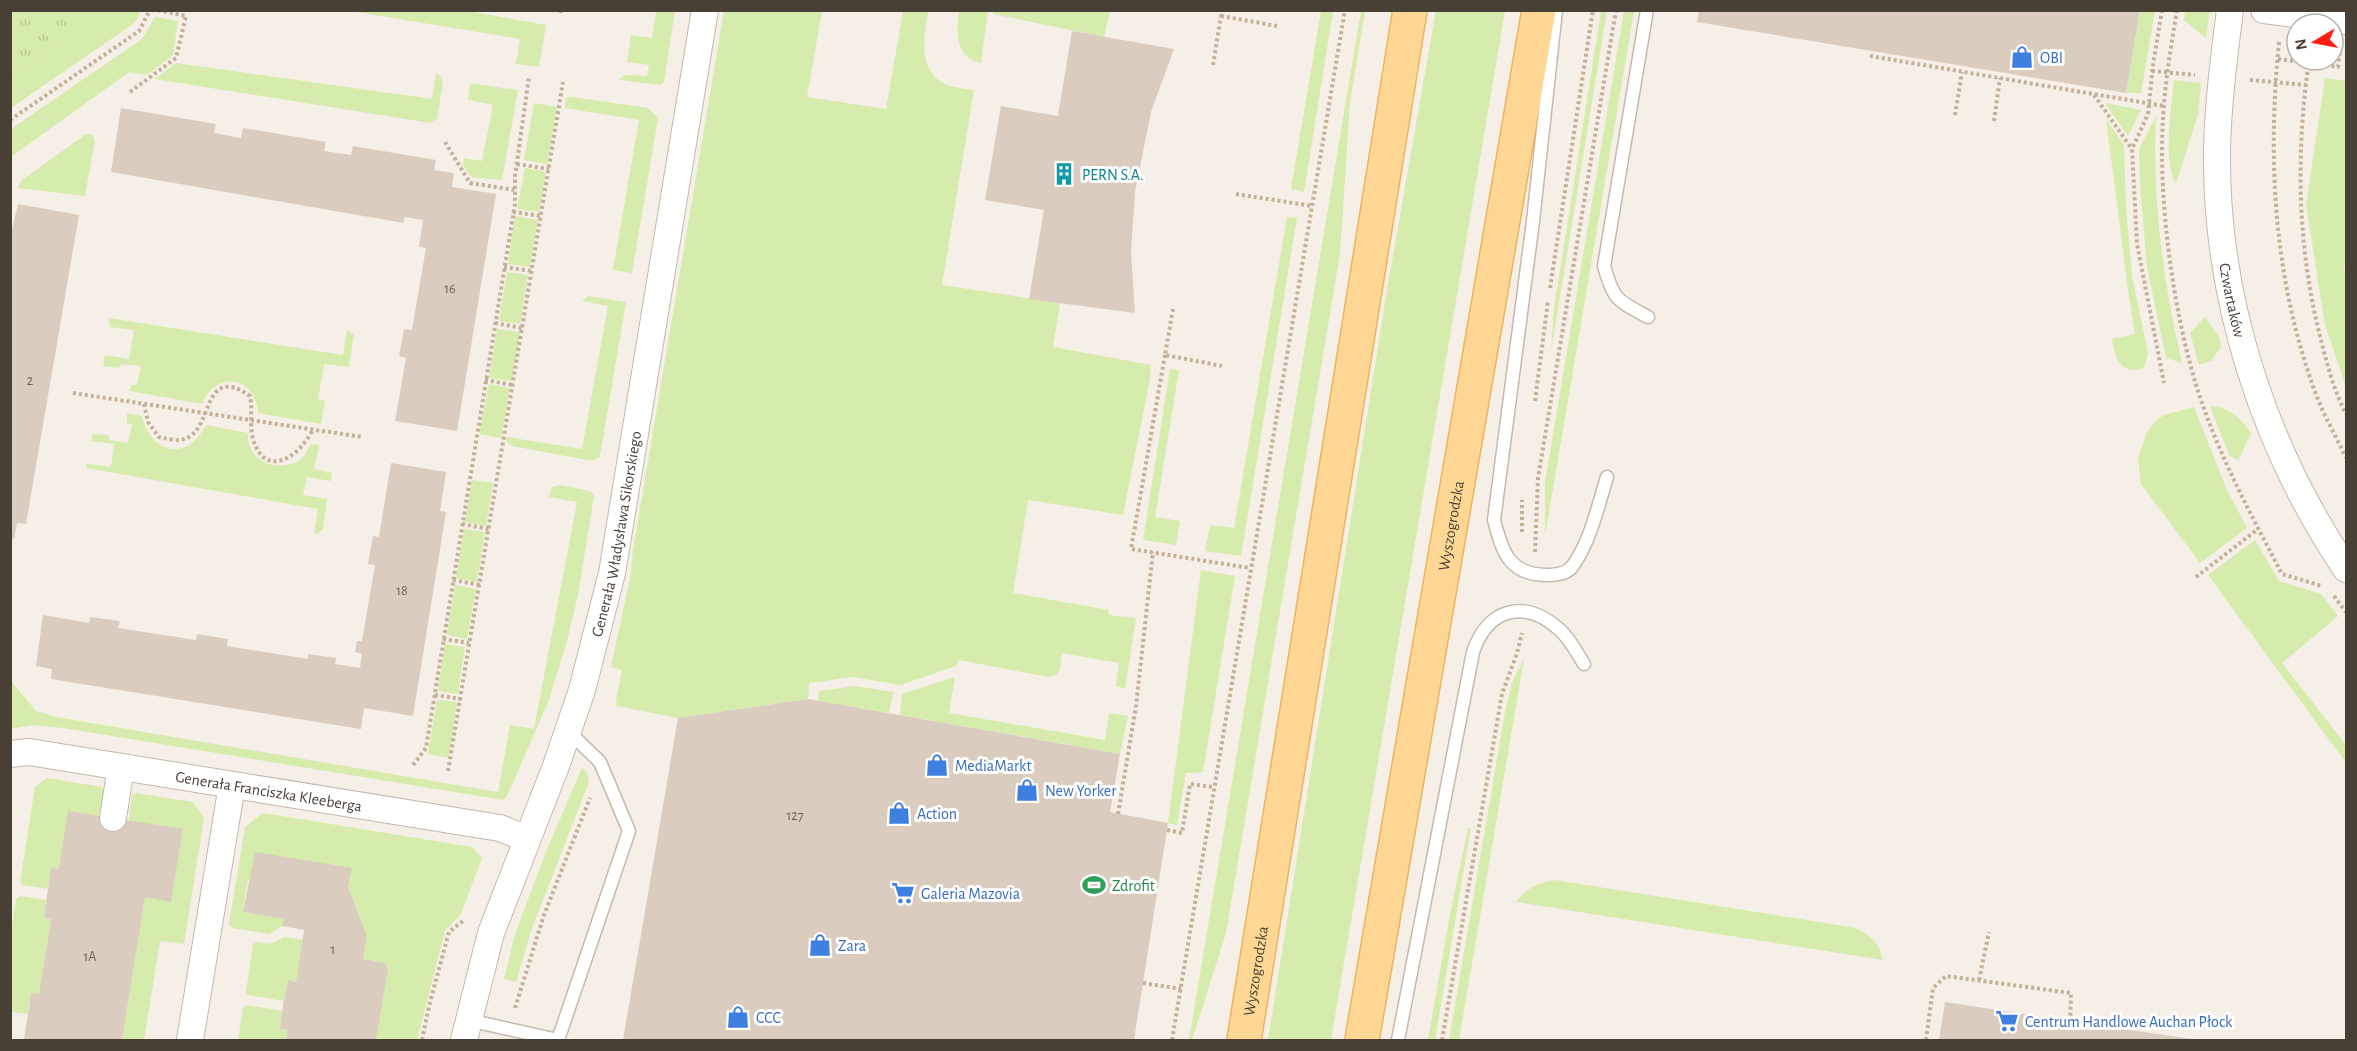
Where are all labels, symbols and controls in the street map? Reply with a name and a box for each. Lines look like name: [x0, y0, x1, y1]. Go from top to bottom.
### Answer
north arrow: [2285, 12, 2345, 72]
text: N: [2292, 38, 2310, 51]
shop icon: OBI: [2009, 44, 2035, 70]
place label: OBI: [2040, 50, 2063, 66]
building icon: PERN S.A.: [1051, 161, 1077, 187]
place label: PERN S.A.: [1082, 167, 1144, 183]
street label: Czwartaków: [2216, 262, 2248, 339]
house number: 16: [444, 282, 456, 296]
house number: 2: [27, 374, 33, 388]
street label: Generała Władysława Sikorskiego: [589, 430, 644, 638]
street label: Wyszogrodzka: [1436, 480, 1467, 572]
house number: 18: [396, 584, 408, 598]
shop icon: MediaMarkt: [924, 752, 950, 778]
place label: MediaMarkt: [955, 758, 1032, 774]
street label: Generała Franciszka Kleeberga: [174, 769, 363, 815]
shop icon: New Yorker: [1014, 777, 1040, 803]
place label: New Yorker: [1045, 783, 1117, 799]
shop icon: Action: [886, 800, 912, 826]
place label: Action: [917, 806, 957, 822]
house number: 127: [786, 809, 804, 823]
sports icon: Zdrofit: [1081, 872, 1107, 898]
place label: Zdrofit: [1112, 878, 1155, 894]
supermarket icon: Galeria Mazovia: [890, 880, 916, 906]
place label: Galeria Mazovia: [921, 886, 1020, 902]
street label: Wyszogrodzka: [1241, 925, 1271, 1017]
shop icon: Zara: [807, 932, 833, 958]
place label: Zara: [838, 938, 866, 954]
house number: 1: [331, 943, 335, 957]
house number: 1A: [84, 950, 96, 964]
shop icon: CCC: [725, 1004, 751, 1030]
supermarket icon: Centrum Handlowe Auchan Płock: [1994, 1008, 2020, 1034]
place label: CCC: [756, 1010, 781, 1026]
place label: Centrum Handlowe Auchan Płock: [2025, 1014, 2233, 1030]

